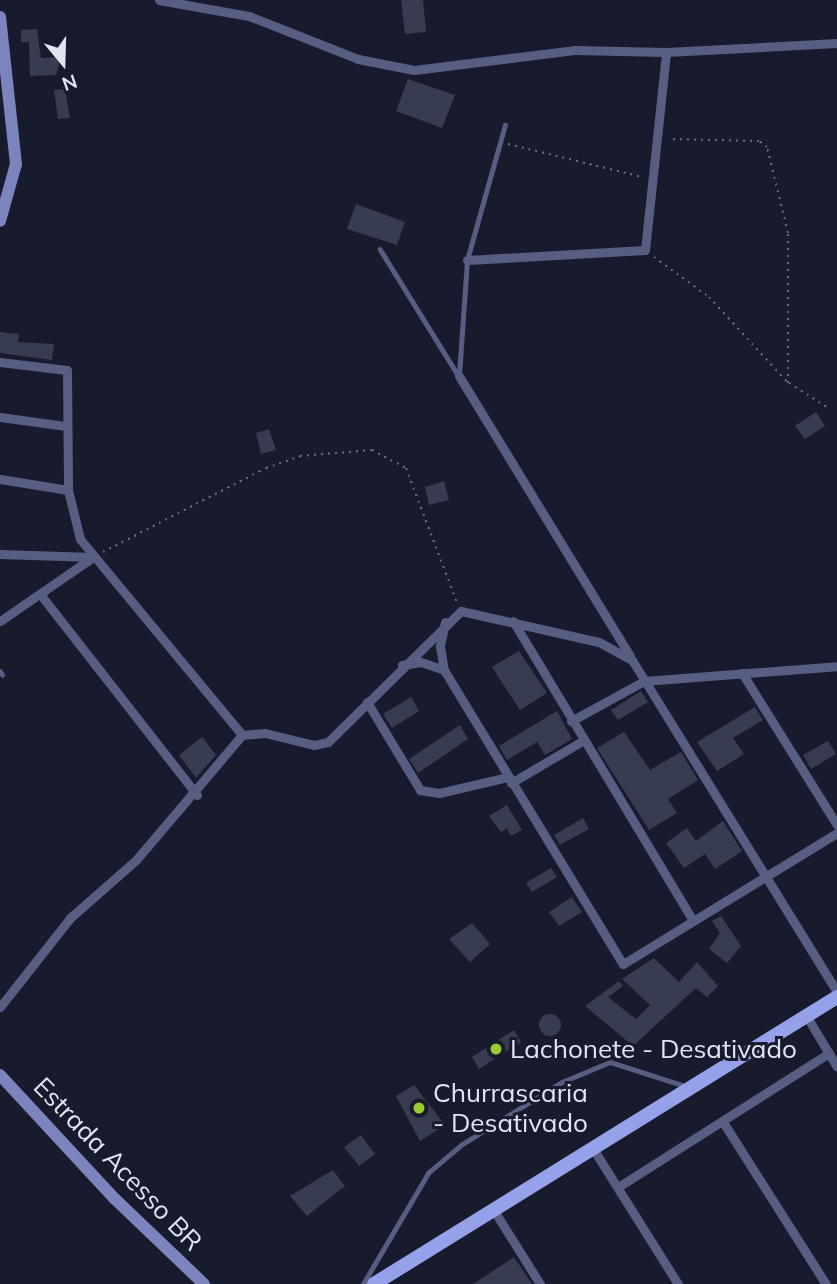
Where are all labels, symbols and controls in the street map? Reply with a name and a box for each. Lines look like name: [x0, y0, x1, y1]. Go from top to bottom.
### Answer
north arrow: [28, 28, 98, 98]
text: N: [59, 69, 81, 97]
place label: Lachonete - Desativado: [510, 1033, 797, 1065]
marker: Lachonete - Desativado: [488, 1041, 504, 1057]
street label: Estrada Acesso BR: [27, 1071, 209, 1257]
place label: Churrascaria - Desativado: [433, 1077, 588, 1138]
marker: Churrascaria - Desativado: [411, 1100, 427, 1116]

